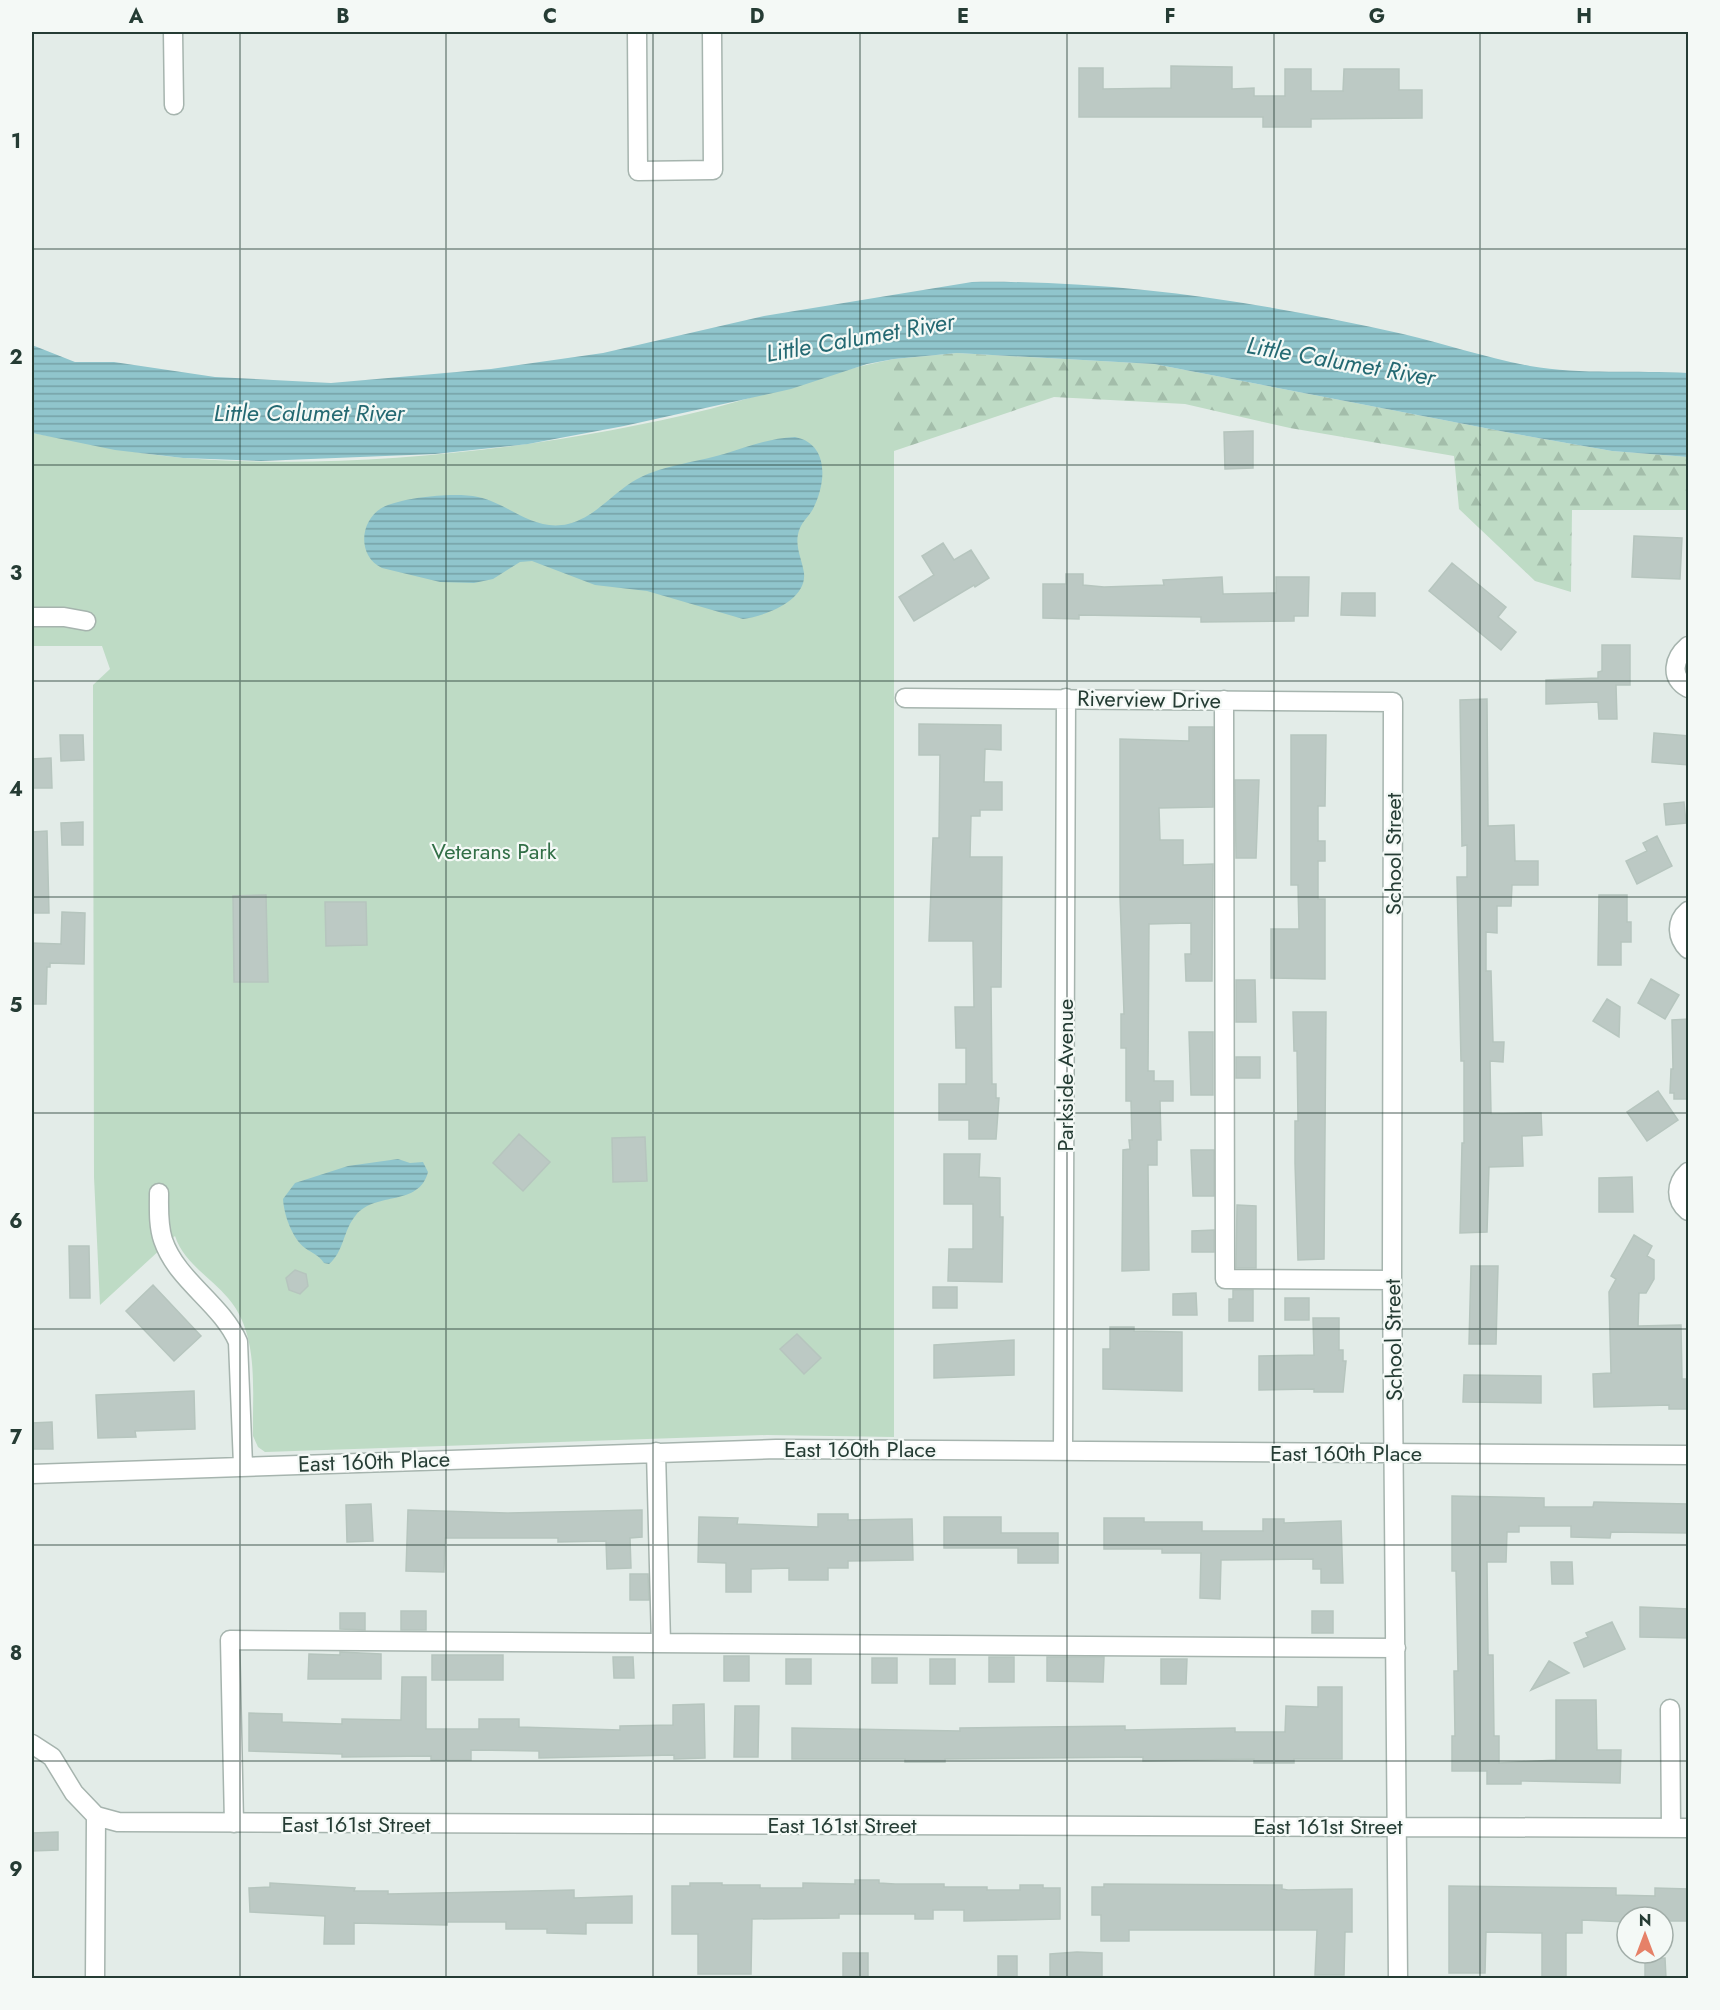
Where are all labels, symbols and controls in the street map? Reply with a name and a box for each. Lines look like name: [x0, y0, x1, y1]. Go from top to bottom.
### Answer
text: A: [128, 2, 144, 31]
text: B: [336, 2, 350, 31]
text: C: [543, 2, 557, 31]
text: D: [750, 2, 764, 31]
text: E: [957, 2, 969, 31]
text: F: [1164, 2, 1176, 31]
text: G: [1369, 2, 1385, 31]
text: H: [1576, 2, 1592, 31]
text: 1: [11, 127, 21, 156]
water label: Little Calumet River: [763, 303, 959, 371]
water label: Little Calumet River: [1244, 327, 1440, 395]
text: 2: [9, 343, 23, 372]
water label: Little Calumet River: [213, 395, 407, 430]
text: 3: [10, 559, 22, 588]
street label: Riverview Drive: [1077, 682, 1221, 716]
text: 4: [9, 775, 23, 804]
street label: School Street: [1377, 792, 1409, 915]
park label: Veterans Park: [431, 835, 557, 867]
text: 5: [10, 991, 23, 1020]
street label: Parkside Avenue: [1049, 999, 1081, 1151]
text: 6: [9, 1207, 23, 1236]
street label: School Street: [1376, 1278, 1410, 1401]
text: 7: [10, 1423, 23, 1452]
street label: East 160th Place: [784, 1433, 936, 1465]
street label: East 160th Place: [1270, 1437, 1422, 1469]
street label: East 160th Place: [297, 1442, 451, 1480]
text: 8: [10, 1639, 22, 1668]
street label: East 161st Street: [281, 1808, 431, 1840]
street label: East 161st Street: [767, 1809, 917, 1841]
street label: East 161st Street: [1253, 1810, 1403, 1842]
text: 9: [9, 1855, 23, 1884]
north arrow: [1615, 1905, 1675, 1965]
text: N: [1639, 1909, 1651, 1932]

